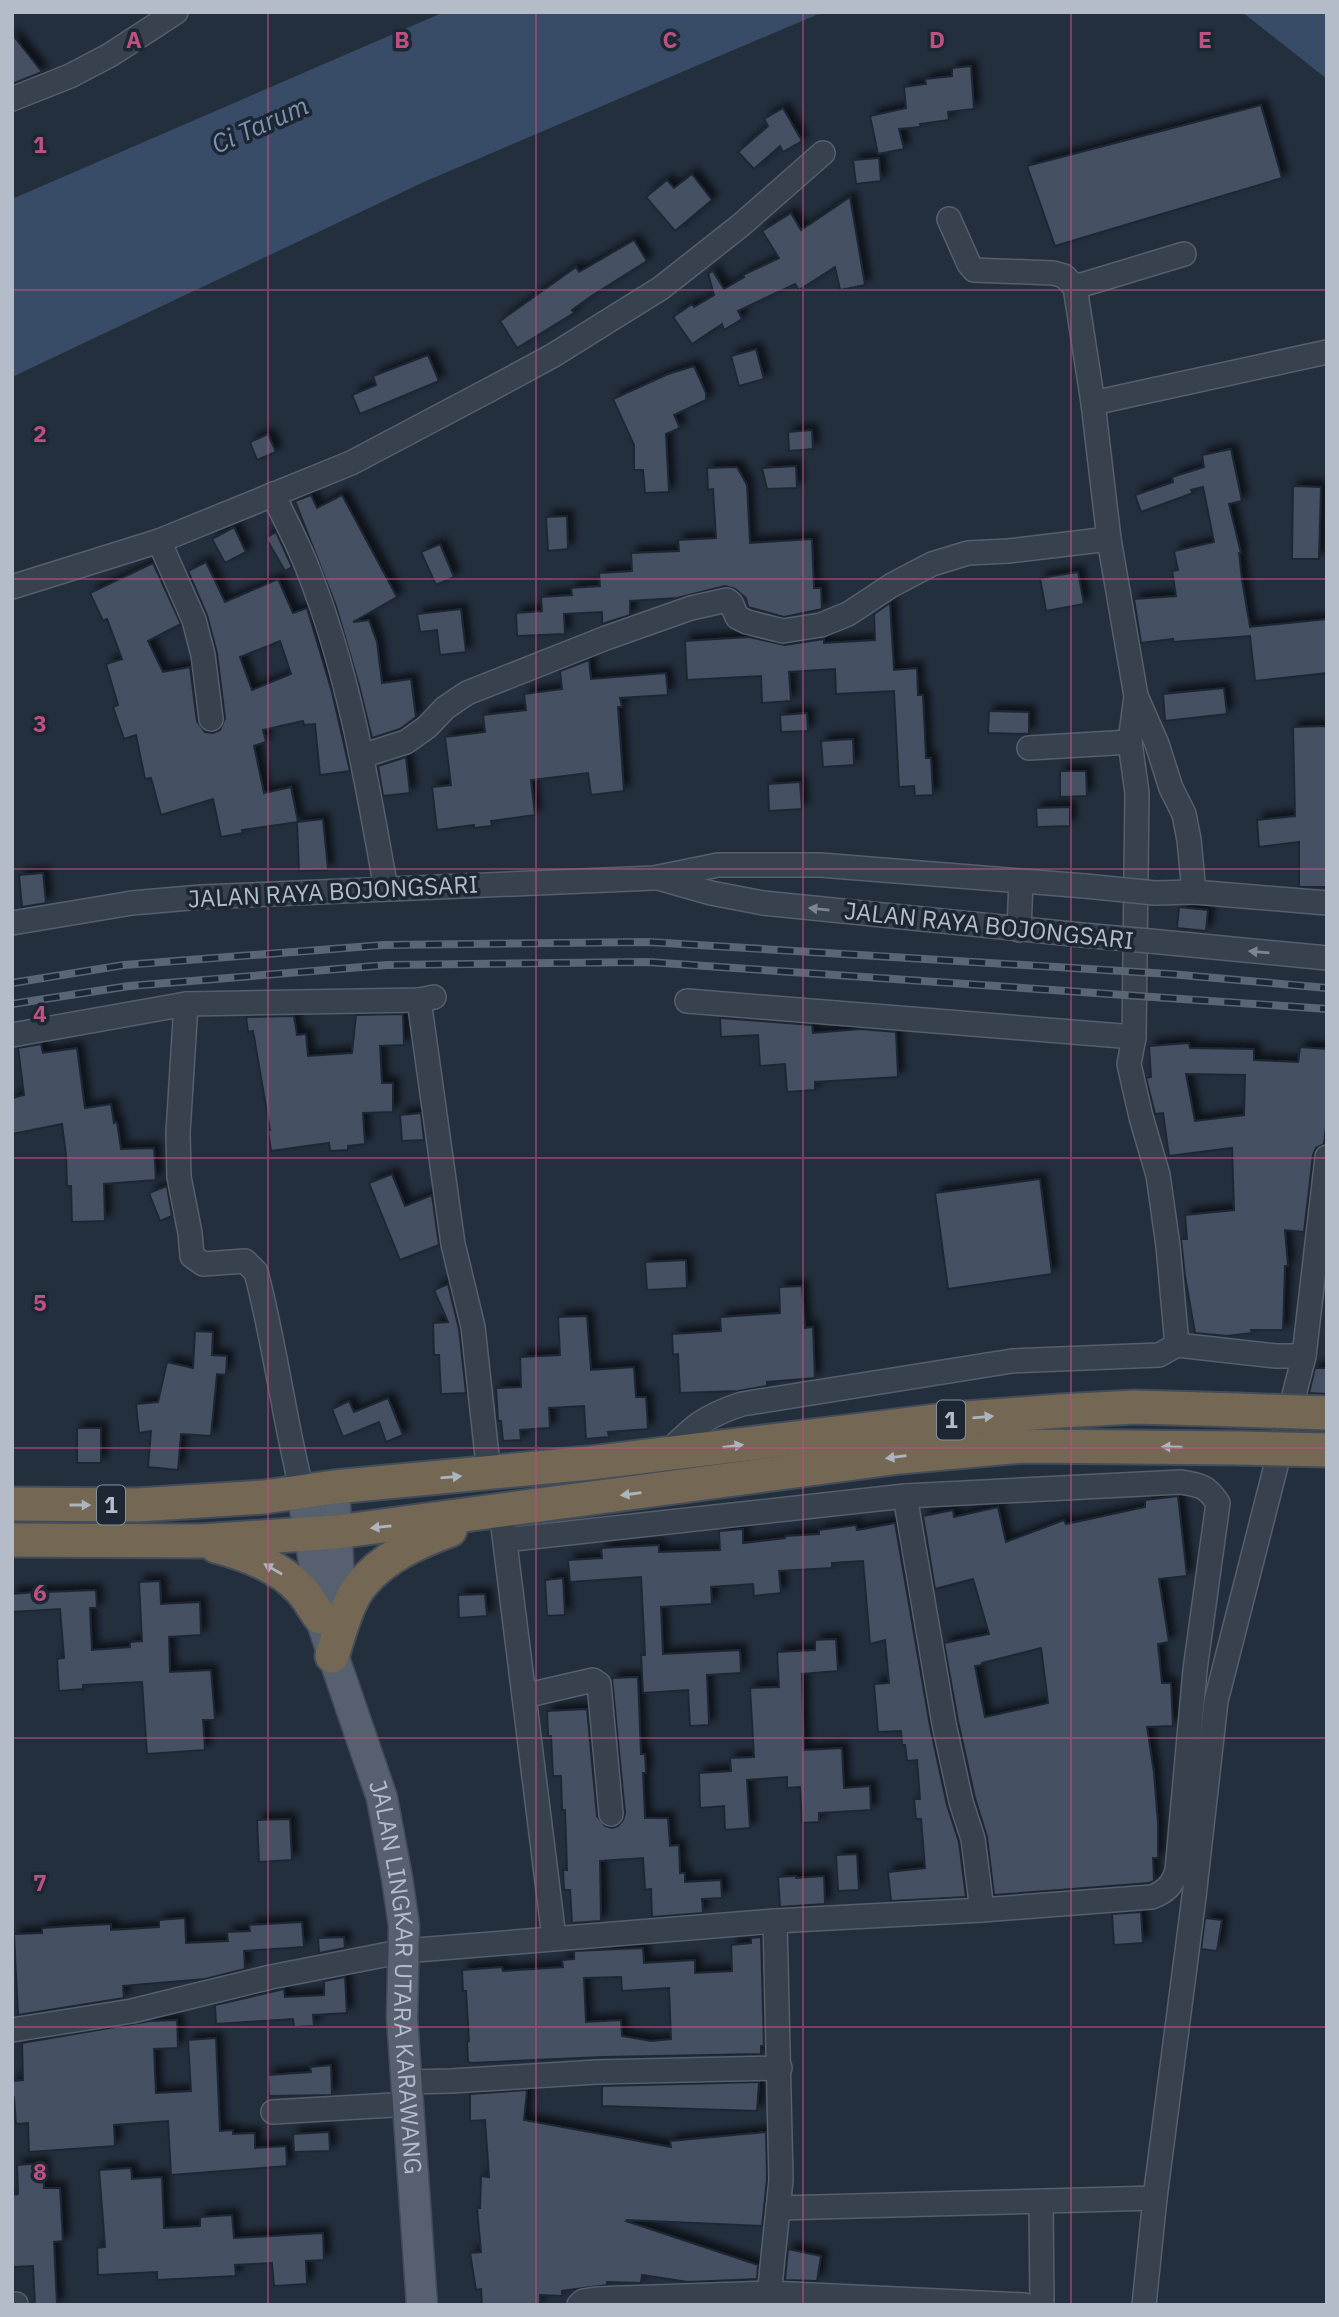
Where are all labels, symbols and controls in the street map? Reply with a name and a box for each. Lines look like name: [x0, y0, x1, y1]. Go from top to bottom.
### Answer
text: A: [126, 24, 142, 54]
text: B: [394, 24, 410, 54]
text: C: [663, 24, 678, 54]
text: D: [929, 24, 945, 54]
text: E: [1198, 24, 1212, 54]
water label: Ci Tarum: [206, 88, 313, 161]
text: 1: [33, 129, 47, 159]
text: 2: [33, 418, 47, 448]
text: 3: [33, 708, 47, 738]
street label: JALAN RAYA BOJONGSARI: [187, 867, 479, 915]
street label: JALAN RAYA BOJONGSARI: [843, 894, 1135, 956]
one-way arrow: [807, 903, 829, 914]
one-way arrow: [1248, 946, 1270, 957]
text: 4: [33, 998, 47, 1028]
text: 5: [33, 1287, 47, 1317]
road number: 1: [937, 1400, 965, 1440]
one-way arrow: [972, 1411, 994, 1422]
one-way arrow: [722, 1440, 744, 1451]
one-way arrow: [1160, 1441, 1182, 1452]
one-way arrow: [884, 1452, 906, 1463]
one-way arrow: [441, 1471, 463, 1482]
road number: 1: [97, 1486, 125, 1524]
one-way arrow: [620, 1488, 642, 1499]
one-way arrow: [70, 1499, 92, 1511]
one-way arrow: [370, 1522, 392, 1533]
one-way arrow: [263, 1563, 283, 1575]
text: 6: [33, 1577, 47, 1607]
street label: JALAN LINGKAR UTARA KARAWANG: [362, 1775, 430, 2176]
text: 7: [33, 1867, 47, 1897]
text: 8: [33, 2156, 47, 2186]

